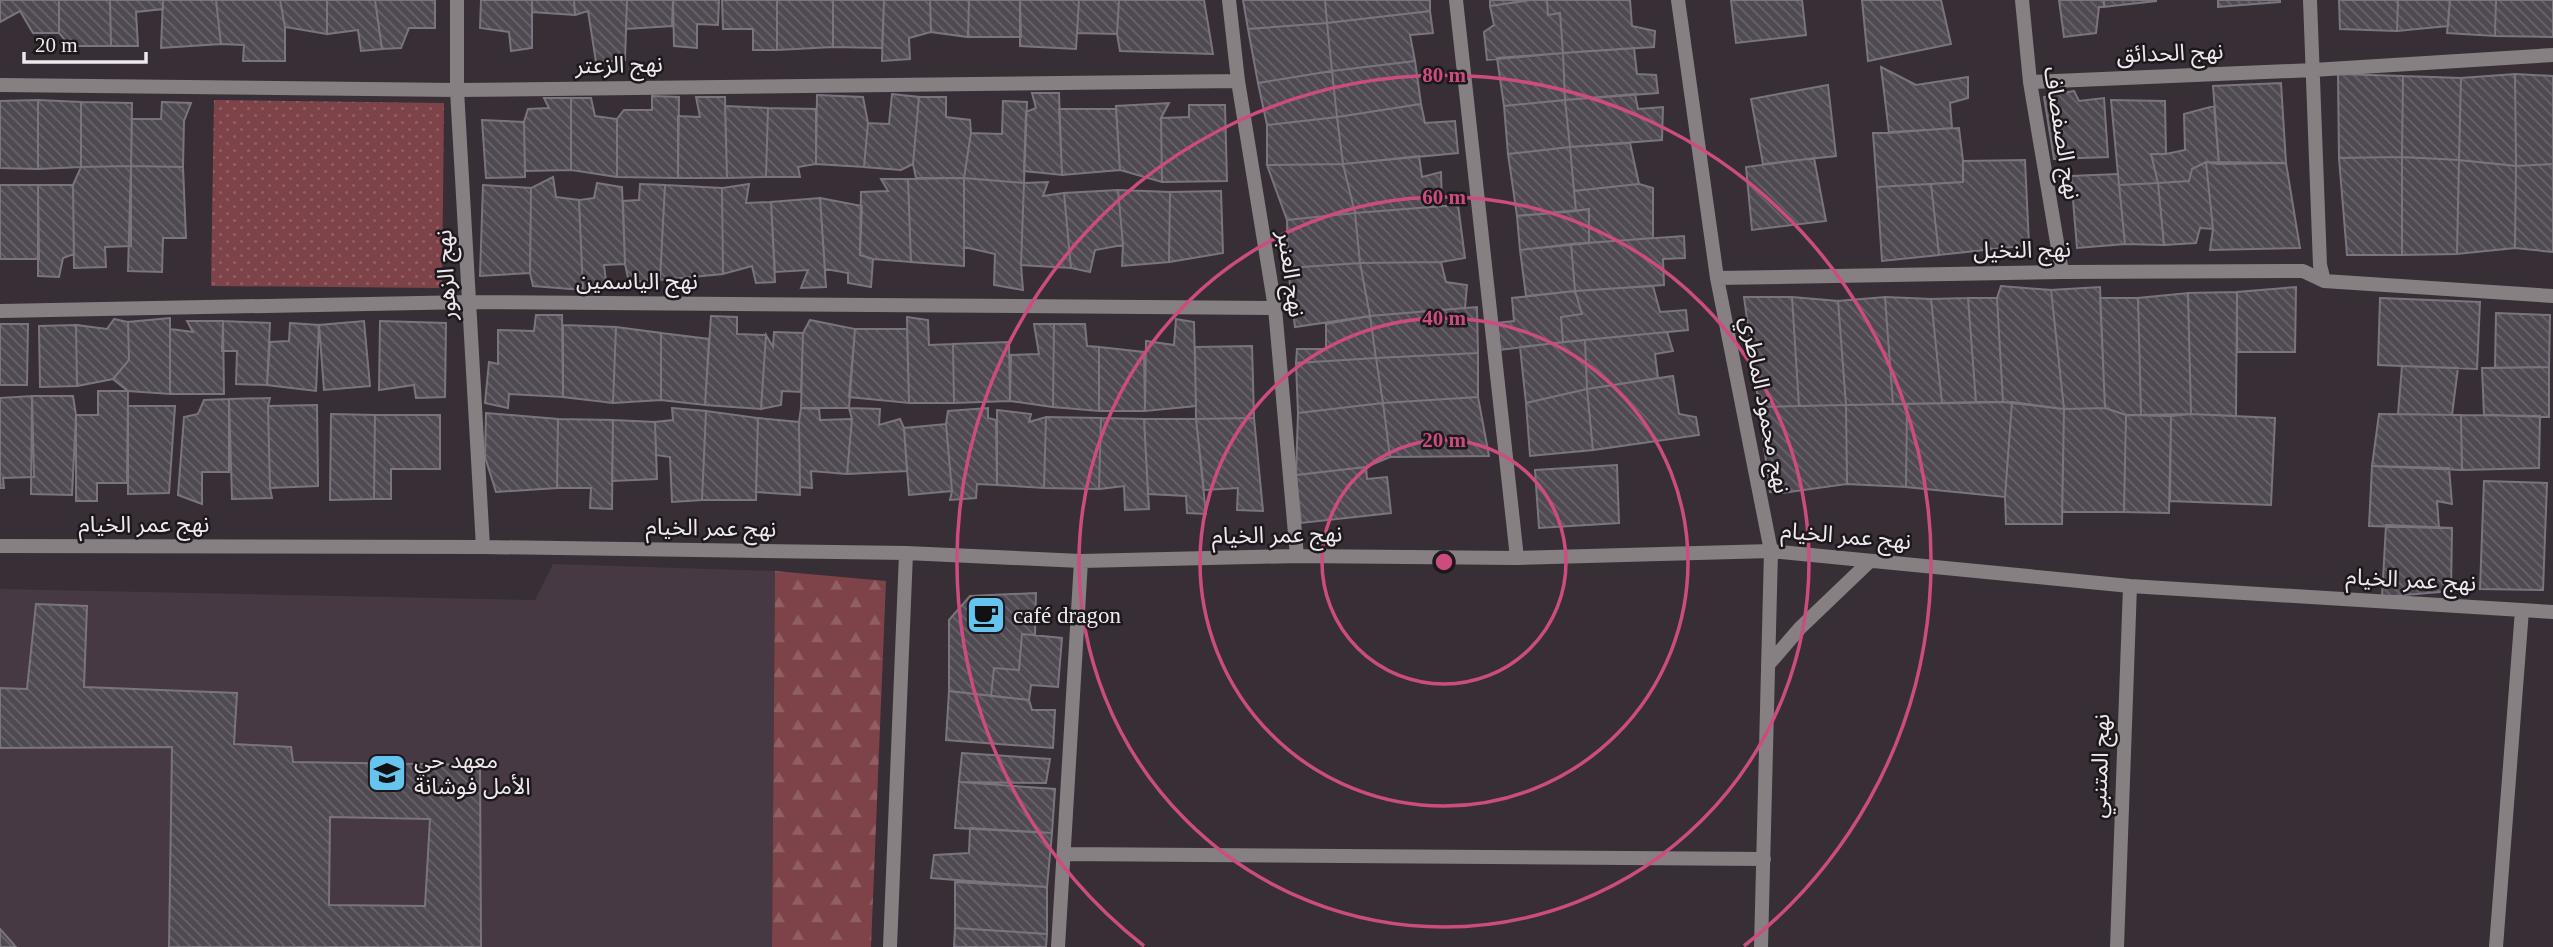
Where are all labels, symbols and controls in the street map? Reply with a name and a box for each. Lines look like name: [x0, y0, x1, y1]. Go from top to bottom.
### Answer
scale bar: [24, 21, 147, 65]
text: 20 m: [35, 33, 78, 57]
street label: نهج الحدائق: [2116, 39, 2224, 71]
street label: نهج الزعتر: [574, 52, 663, 82]
text: 80 m: [1422, 63, 1466, 87]
street label: نهج الصفصاف: [2035, 65, 2085, 202]
text: 60 m: [1422, 185, 1466, 209]
street label: نهج العنبر: [1268, 228, 1309, 319]
street label: نهج الزهور: [431, 229, 465, 322]
street label: نهج النخيل: [1973, 237, 2071, 267]
street label: نهج الياسمين: [576, 269, 698, 298]
text: 40 m: [1422, 306, 1466, 330]
street label: نهج محمود الماطري: [1731, 314, 1794, 496]
text: 20 m: [1422, 428, 1466, 452]
street label: نهج عمر الخيام: [79, 512, 209, 542]
street label: نهج عمر الخيام: [645, 514, 777, 547]
street label: نهج عمر الخيام: [1779, 518, 1912, 559]
street label: نهج عمر الخيام: [1211, 521, 1343, 554]
centre of rings: [1432, 550, 1456, 574]
street label: نهج عمر الخيام: [2345, 564, 2477, 601]
cafe icon: café dragon: [965, 594, 1007, 636]
place label: café dragon: [1013, 603, 1121, 628]
street label: نهج المتنبي: [2086, 713, 2119, 819]
place label: معهد حي الأمل فوشانة: [414, 748, 531, 800]
school or university icon: معهد حي الأمل فوشانة: [366, 752, 408, 794]

